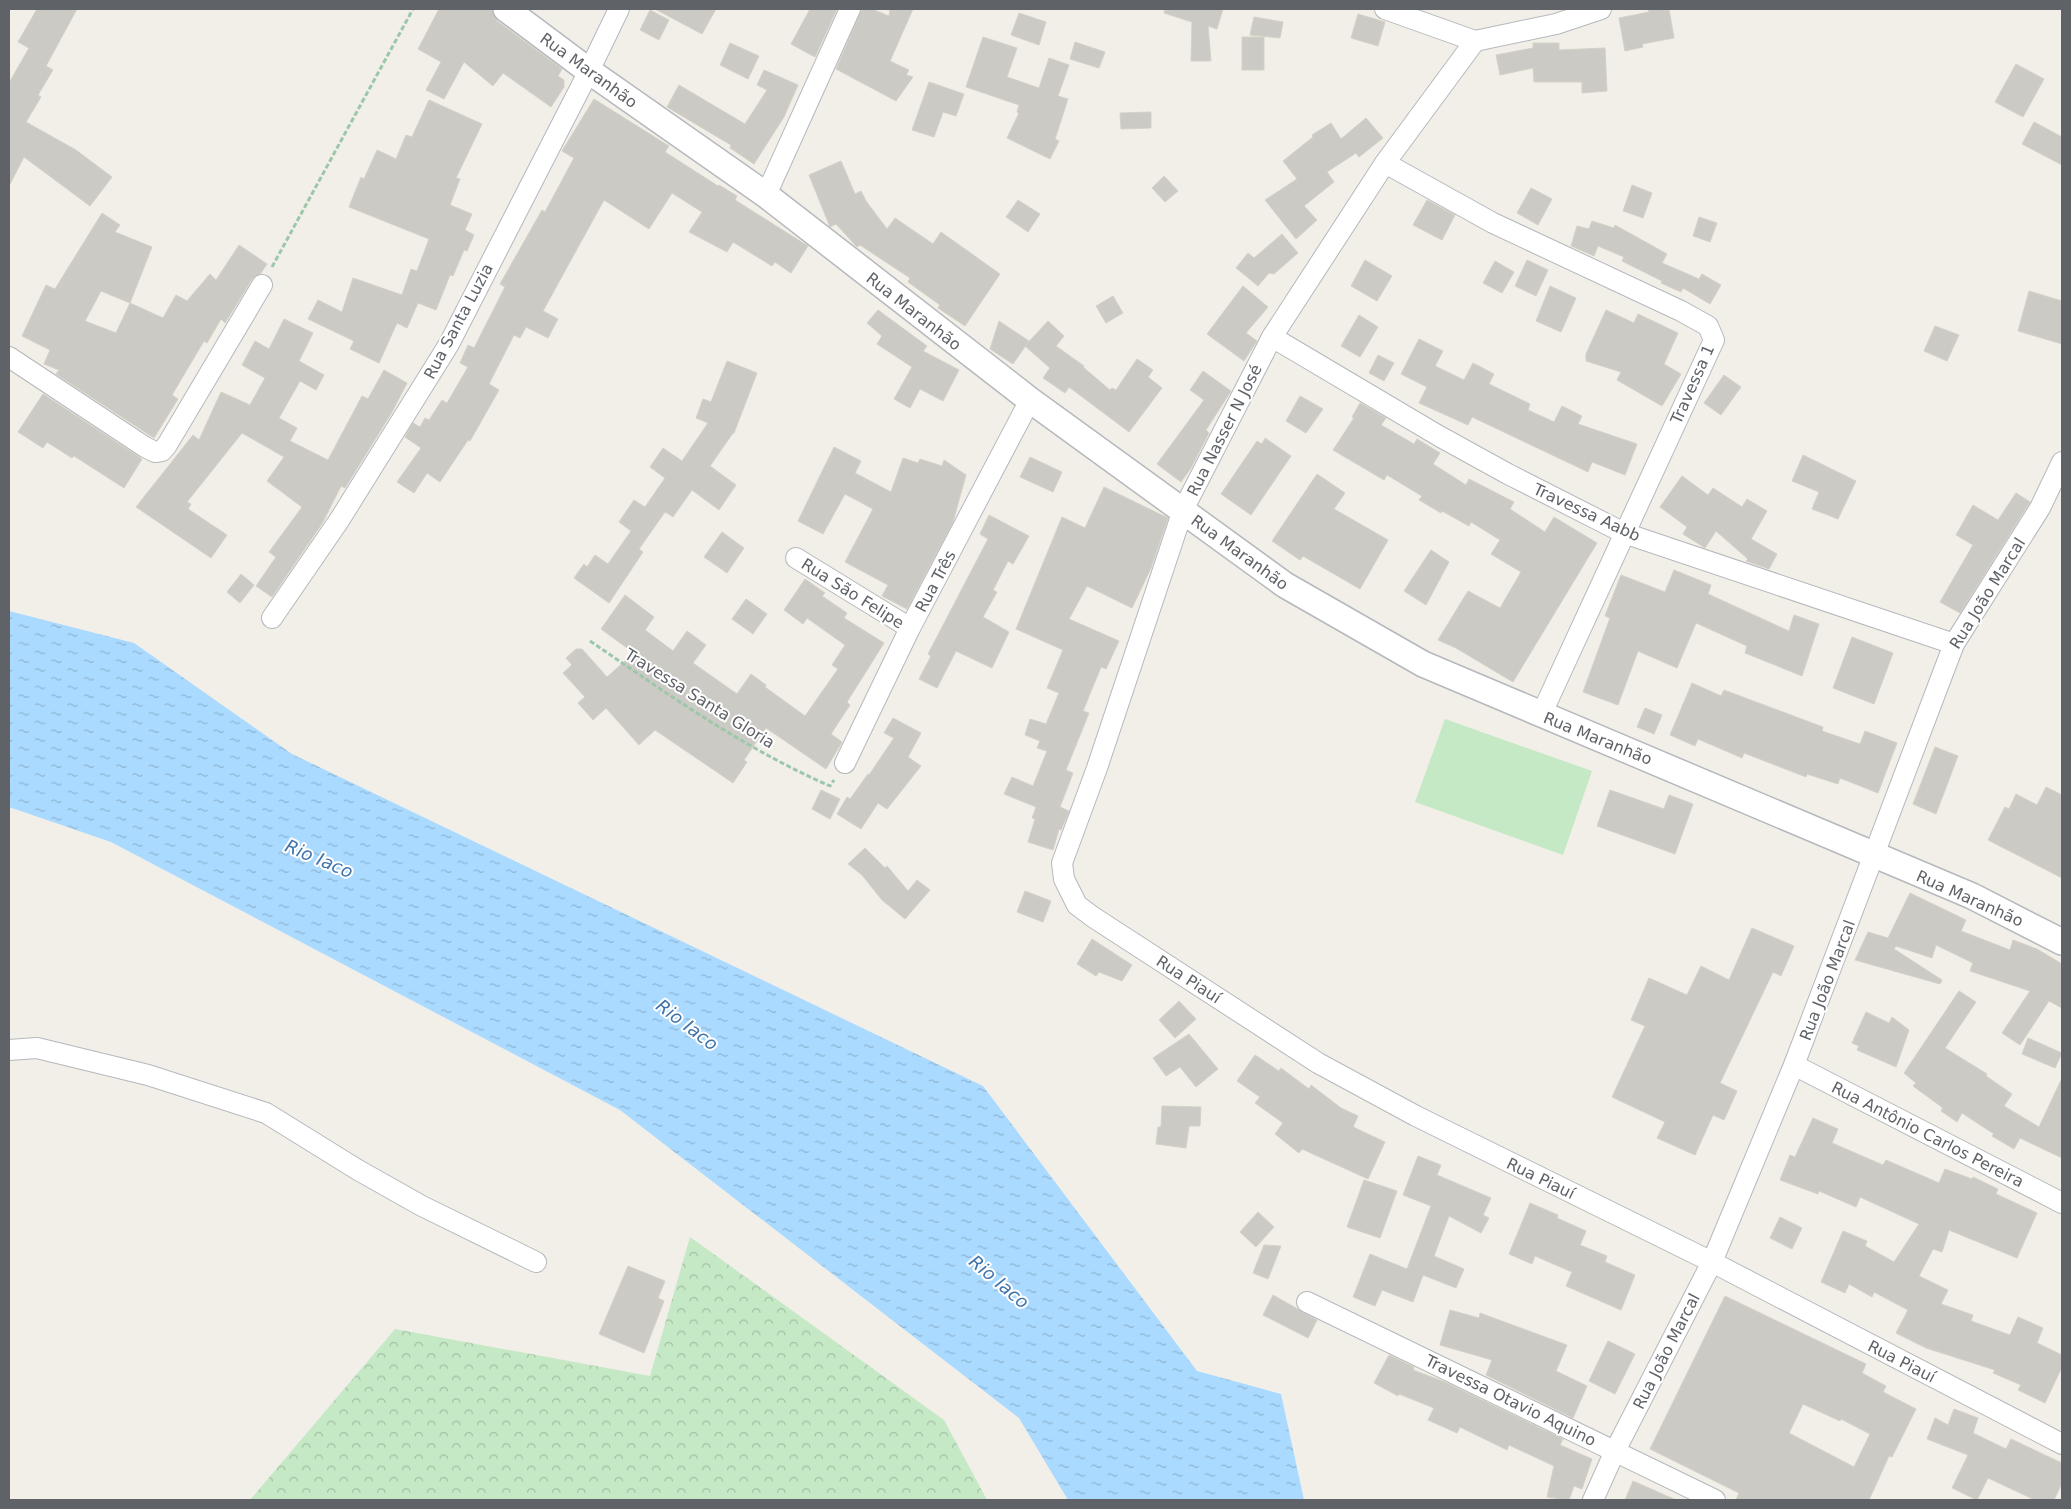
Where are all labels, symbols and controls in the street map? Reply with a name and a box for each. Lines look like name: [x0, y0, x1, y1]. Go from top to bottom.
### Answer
street label: Rua Maranhão: [536, 29, 641, 112]
street label: Rua Santa Luzia: [420, 260, 497, 382]
street label: Rua Maranhão: [862, 268, 965, 354]
street label: Travessa 1: [1666, 342, 1718, 428]
street label: Rua Nasser N José: [1183, 361, 1266, 499]
street label: Travessa Aabb: [1529, 479, 1643, 546]
street label: Rua Maranhão: [1187, 511, 1292, 594]
street label: Rua João Marcal: [1946, 534, 2029, 652]
street label: Rua Três: [911, 547, 960, 615]
street label: Rua São Felipe: [798, 554, 908, 633]
street label: Travessa Santa Gloria: [620, 644, 778, 752]
street label: Rua Maranhão: [1541, 708, 1655, 769]
water label: Rio Iaco: [282, 835, 356, 882]
street label: Rua Maranhão: [1913, 866, 2026, 931]
street label: Rua João Marcal: [1796, 917, 1859, 1043]
street label: Rua Piauí: [1153, 951, 1225, 1008]
water label: Rio Iaco: [652, 995, 722, 1055]
street label: Rua Antônio Carlos Pereira: [1829, 1078, 2027, 1191]
street label: Rua Piauí: [1504, 1154, 1579, 1203]
water label: Rio Iaco: [965, 1251, 1033, 1313]
street label: Rua João Marcal: [1629, 1290, 1704, 1412]
street label: Rua Piauí: [1865, 1336, 1939, 1387]
street label: Travessa Otavio Aquino: [1421, 1350, 1599, 1450]

